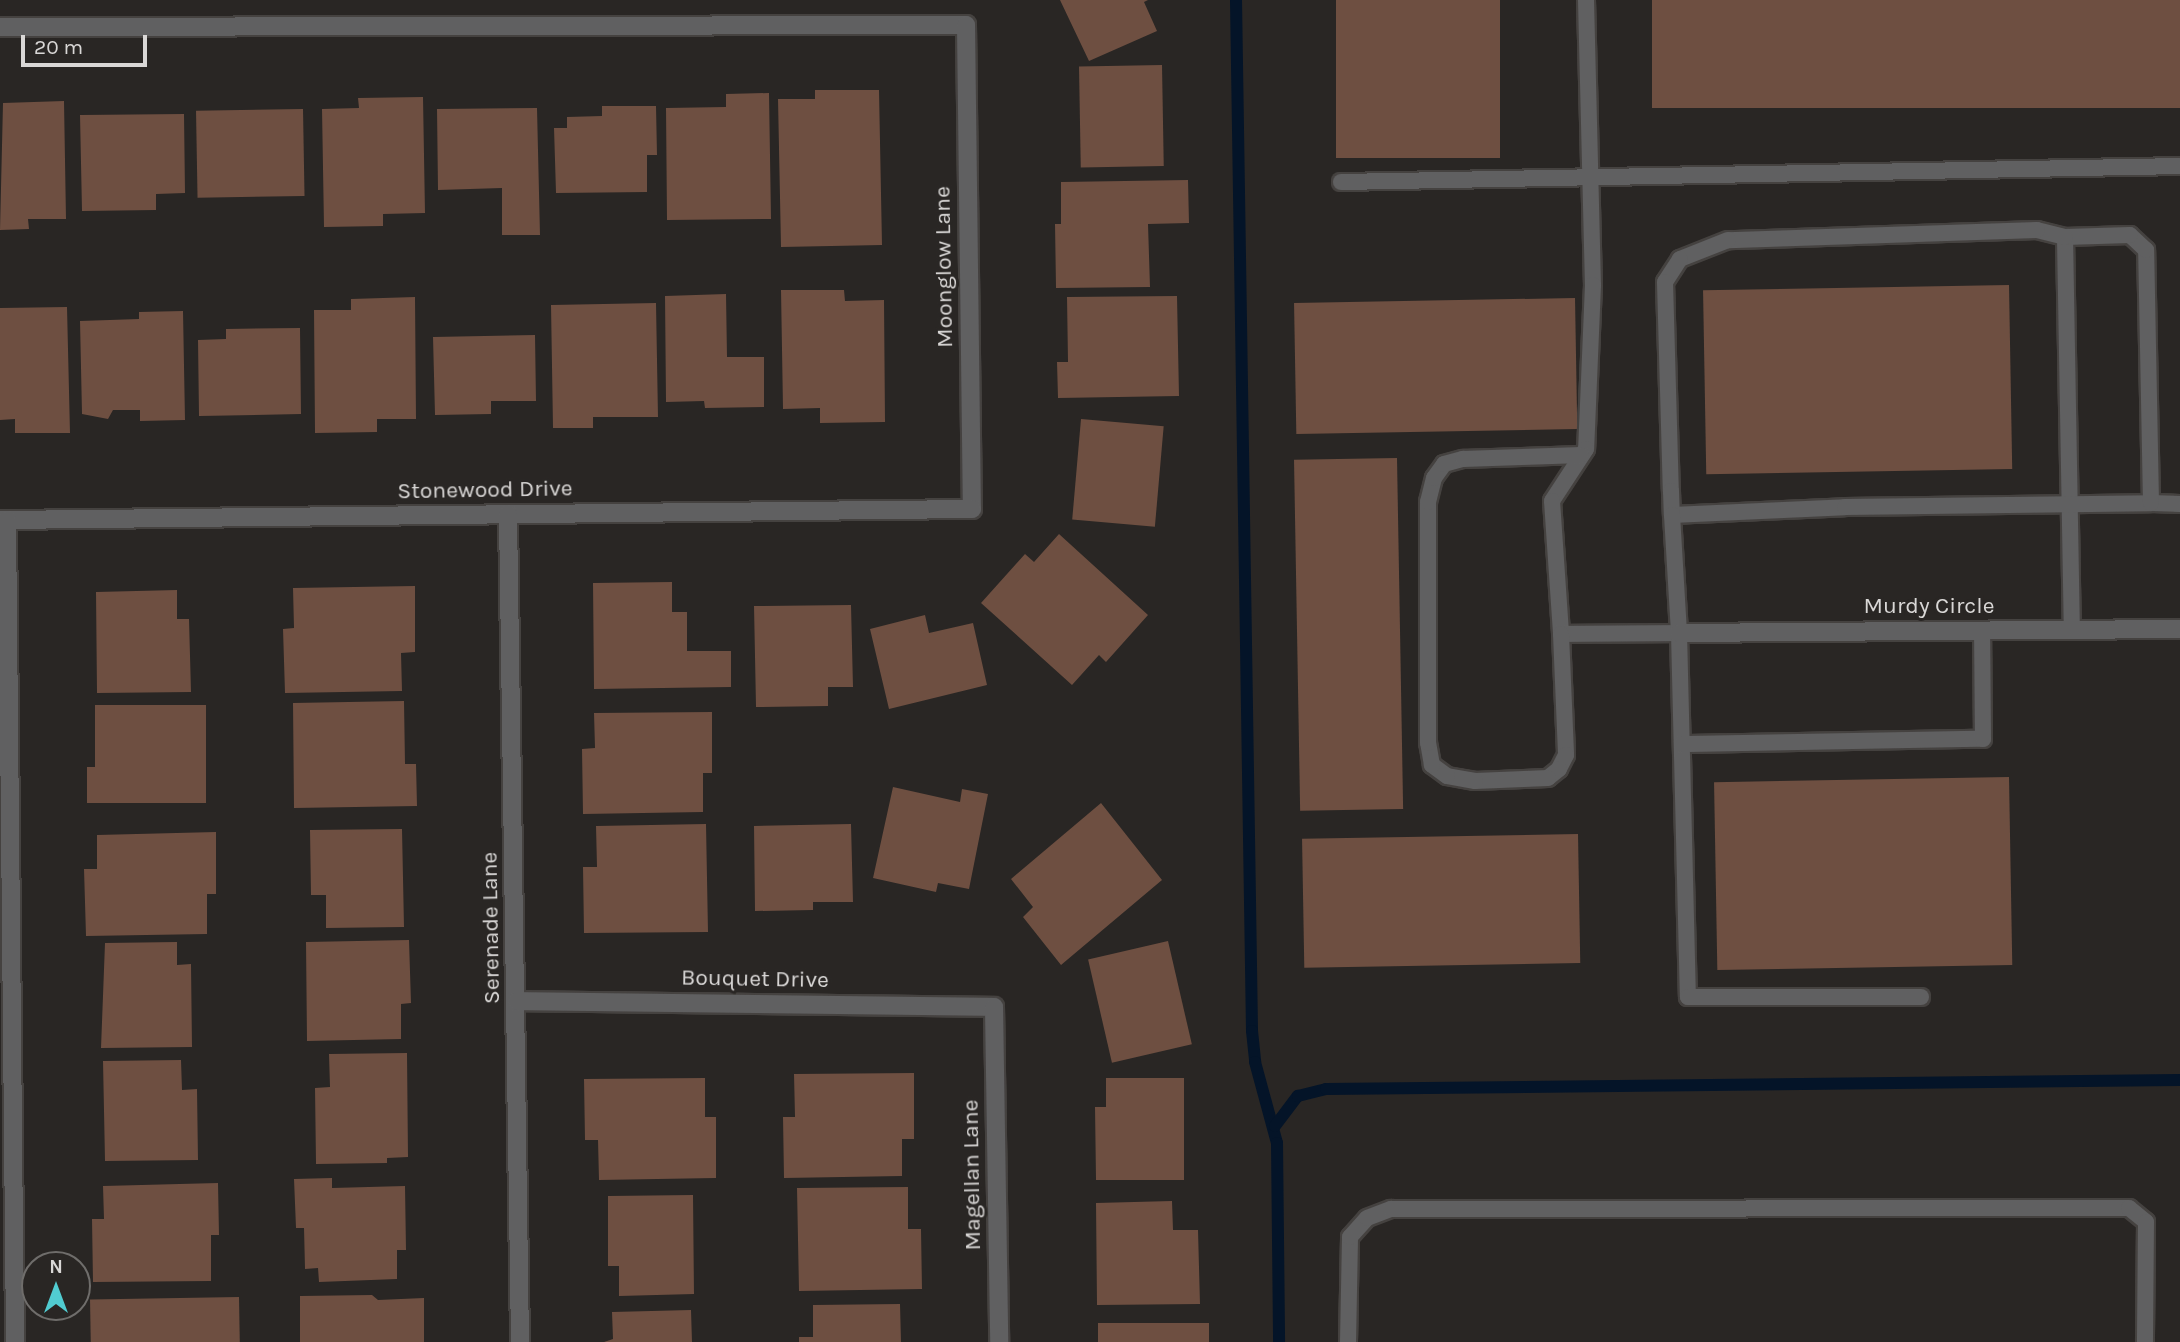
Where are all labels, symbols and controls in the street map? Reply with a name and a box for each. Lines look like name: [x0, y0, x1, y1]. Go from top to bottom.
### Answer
scale bar: [24, 21, 150, 65]
text: 20 m: [34, 35, 83, 59]
street label: Moonglow Lane: [929, 186, 959, 348]
street label: Stonewood Drive: [397, 475, 573, 505]
street label: Murdy Circle: [1864, 592, 1994, 620]
street label: Serenade Lane: [476, 852, 506, 1004]
street label: Bouquet Drive: [681, 964, 829, 994]
street label: Magellan Lane: [957, 1099, 987, 1251]
north arrow: [21, 1251, 91, 1321]
text: N: [49, 1256, 63, 1278]

